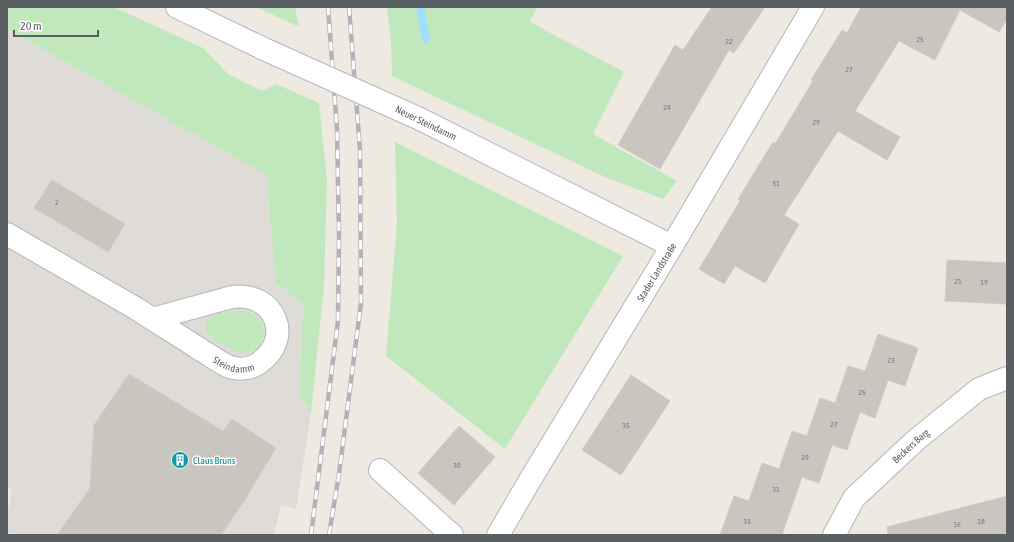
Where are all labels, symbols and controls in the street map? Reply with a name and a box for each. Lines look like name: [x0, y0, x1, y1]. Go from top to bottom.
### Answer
scale bar: [14, 12, 98, 38]
text: 20 m: [20, 19, 42, 33]
house number: 25: [916, 35, 924, 44]
house number: 22: [725, 37, 733, 46]
house number: 27: [845, 65, 853, 74]
street label: Neuer Steindamm: [394, 103, 458, 143]
house number: 24: [663, 103, 671, 112]
house number: 29: [812, 118, 820, 127]
house number: 31: [772, 179, 780, 188]
house number: 2: [55, 198, 59, 207]
street label: Stader Landstraße: [634, 240, 678, 303]
house number: 21: [954, 277, 962, 286]
house number: 19: [980, 278, 988, 287]
street label: Steindamm: [211, 354, 256, 374]
house number: 23: [887, 356, 895, 365]
house number: 25: [858, 388, 866, 397]
house number: 27: [830, 420, 838, 429]
house number: 35: [622, 421, 630, 430]
street label: Beckers Barg: [890, 426, 932, 465]
building icon: Claus Bruns: [170, 450, 190, 470]
house number: 29: [801, 453, 809, 462]
place label: Claus Bruns: [193, 455, 236, 466]
house number: 30: [453, 461, 461, 470]
house number: 31: [772, 485, 780, 494]
house number: 33: [743, 517, 751, 526]
house number: 18: [977, 517, 985, 526]
house number: 16: [953, 520, 961, 529]

